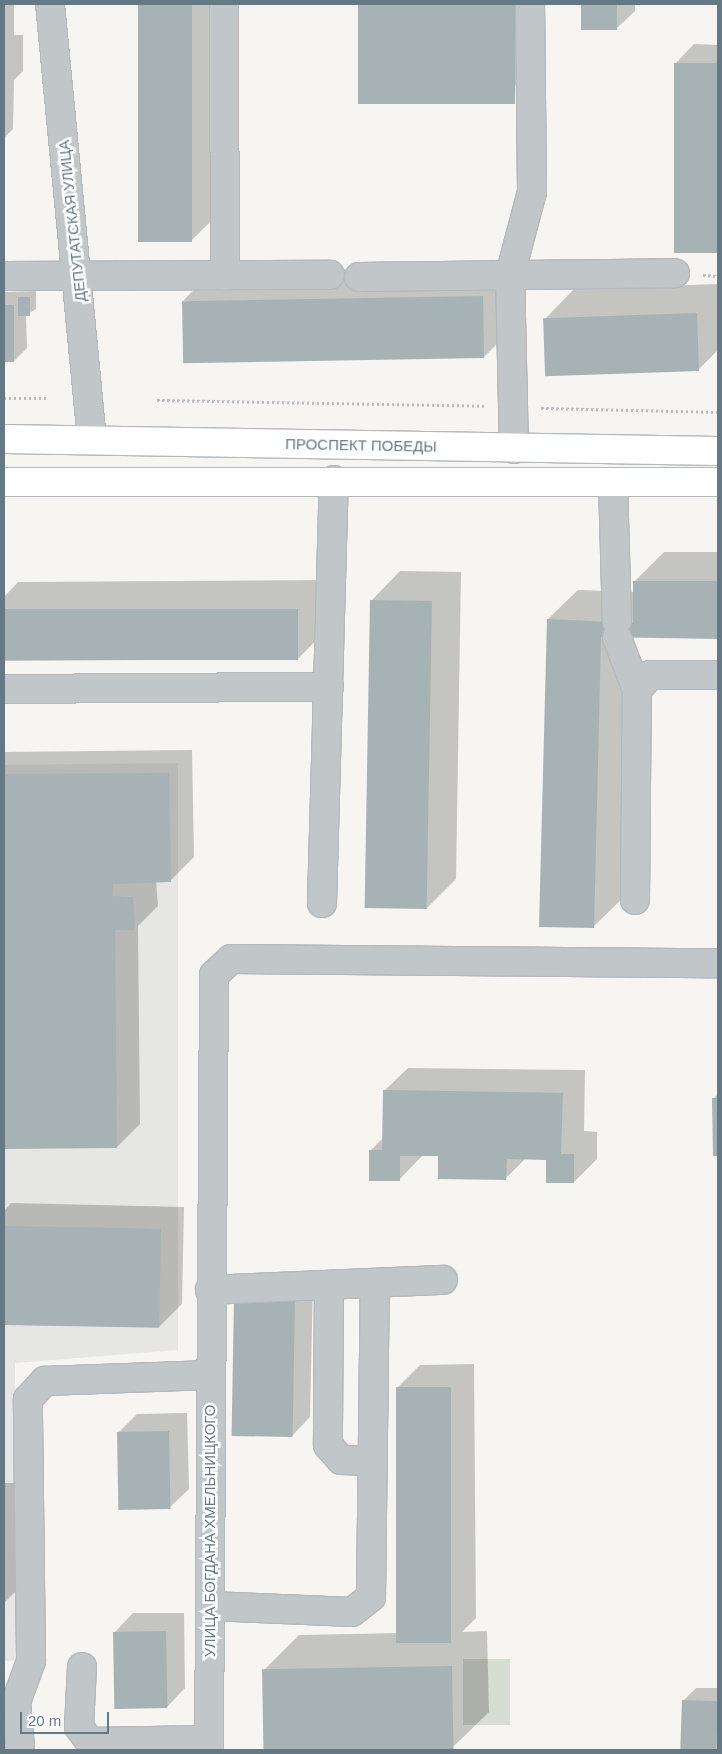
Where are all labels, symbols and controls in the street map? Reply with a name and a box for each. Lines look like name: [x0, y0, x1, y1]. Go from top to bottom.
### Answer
street label: ДЕПУТАТСКАЯ УЛИЦА: [55, 139, 89, 303]
street label: ПРОСПЕКТ ПОБЕДЫ: [285, 435, 437, 455]
street label: УЛИЦА БОГДАНА ХМЕЛЬНИЦКОГО: [201, 1405, 219, 1657]
scale bar: [22, 1702, 111, 1734]
text: 20 m: [28, 1712, 61, 1729]

